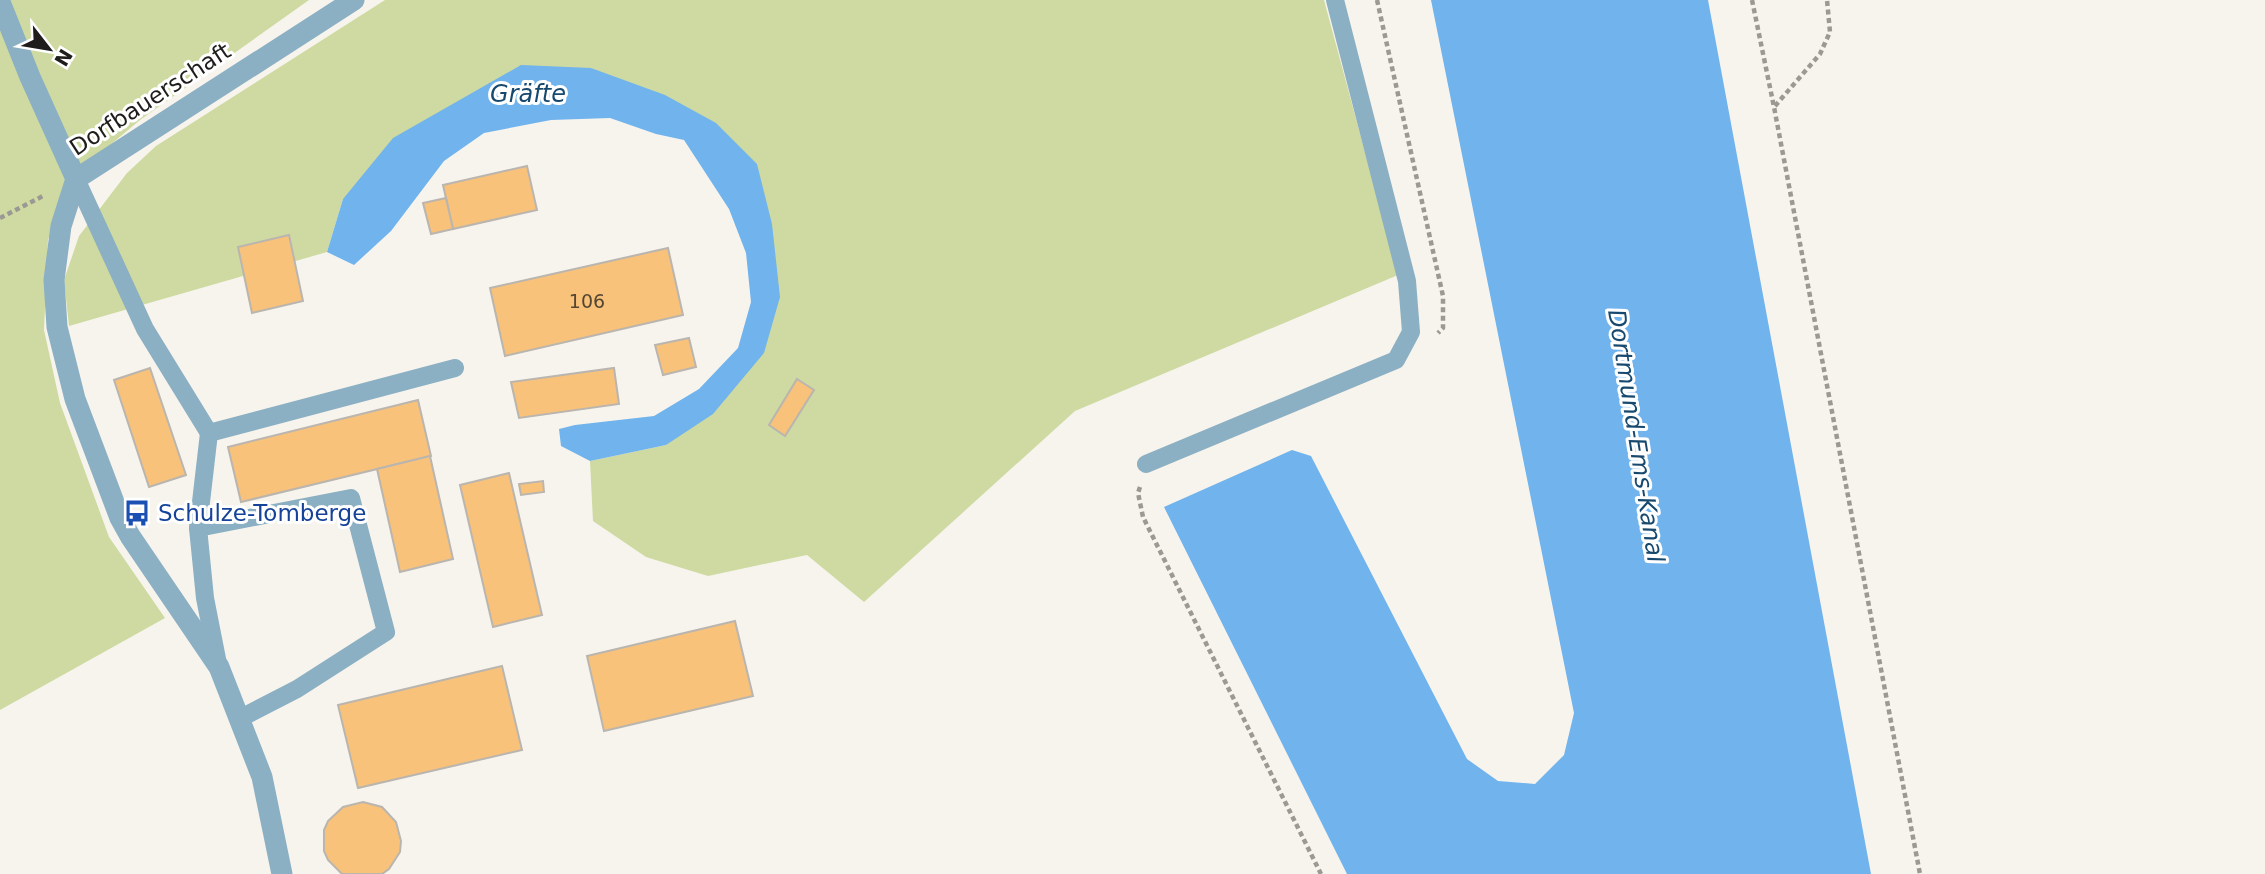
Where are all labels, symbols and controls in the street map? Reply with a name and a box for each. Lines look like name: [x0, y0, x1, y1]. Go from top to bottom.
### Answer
north arrow: [14, 14, 84, 84]
street label: Dorfbauerschaft: [65, 37, 235, 161]
text: N: [50, 45, 77, 70]
water label: Gräfte: [490, 80, 566, 108]
house number: 106: [569, 290, 605, 312]
water label: Dortmund-Ems-Kanal: [1602, 307, 1670, 565]
bus stop icon: Schulze-Tomberge: [122, 498, 152, 528]
place label: Schulze-Tomberge: [158, 500, 366, 526]

